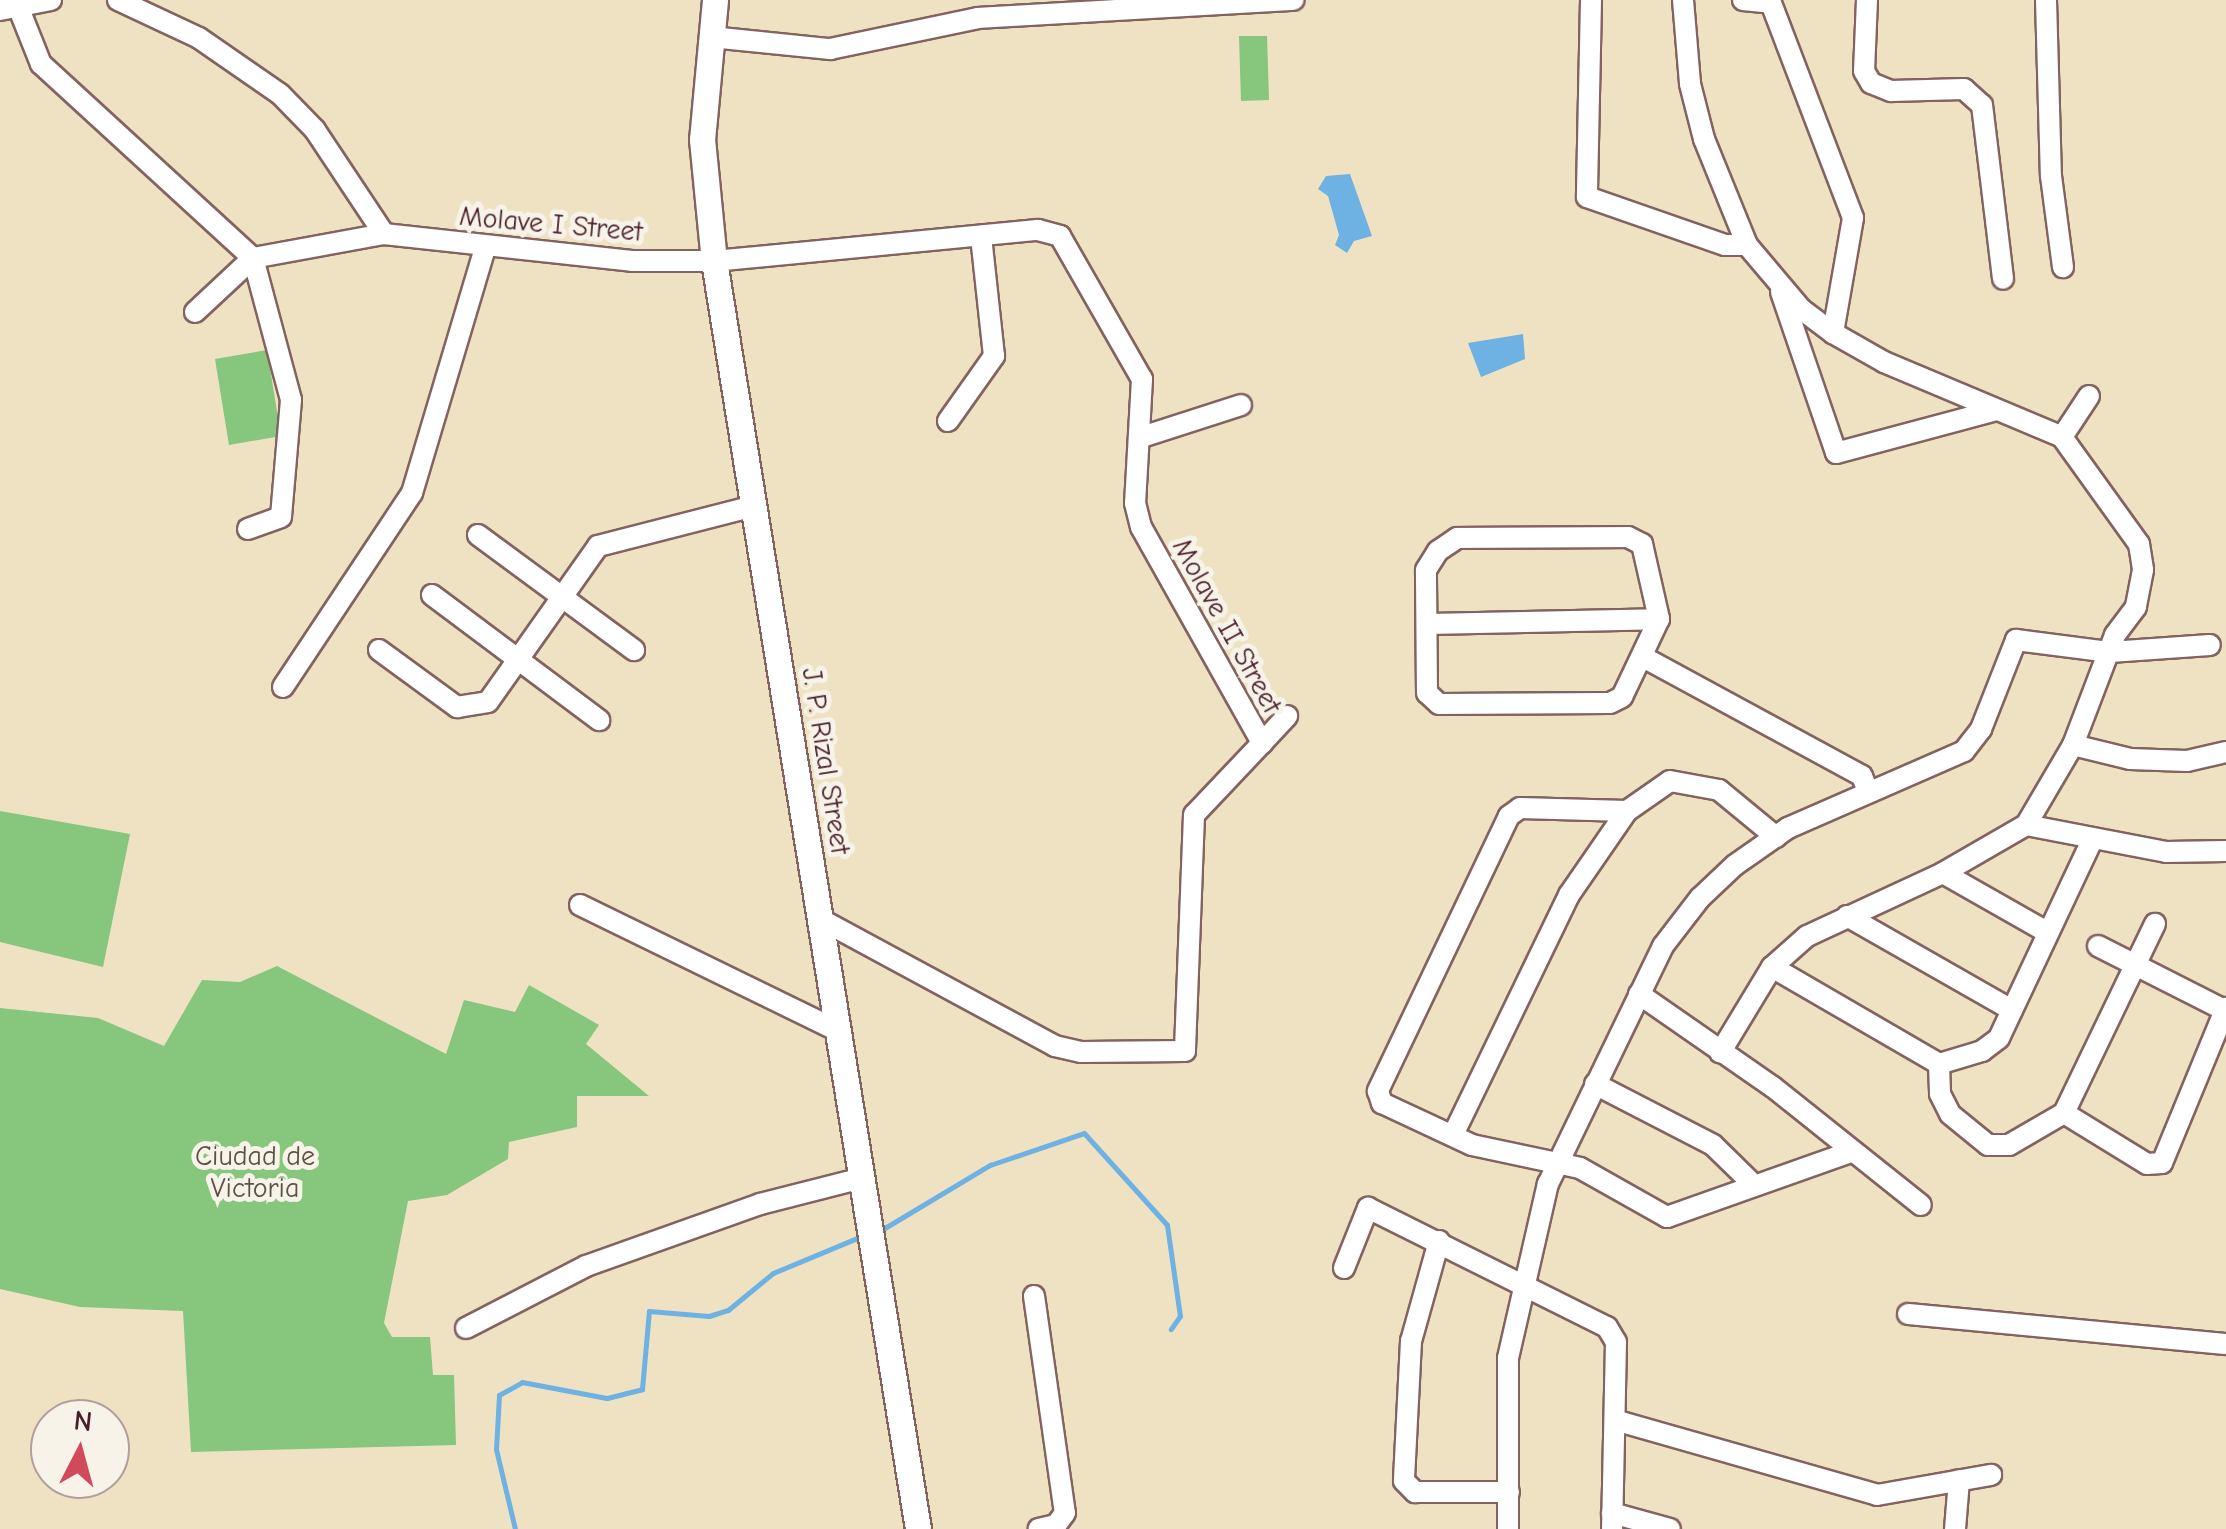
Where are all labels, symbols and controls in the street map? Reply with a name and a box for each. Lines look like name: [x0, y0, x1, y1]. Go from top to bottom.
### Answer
street label: Molave I Street: [458, 199, 644, 249]
street label: Molave II Street: [1165, 533, 1289, 719]
street label: J. P. Rizal Street: [795, 665, 857, 857]
park label: Ciudad de Victoria: [195, 1139, 315, 1205]
north arrow: [30, 1399, 130, 1499]
text: N: [72, 1404, 94, 1438]

